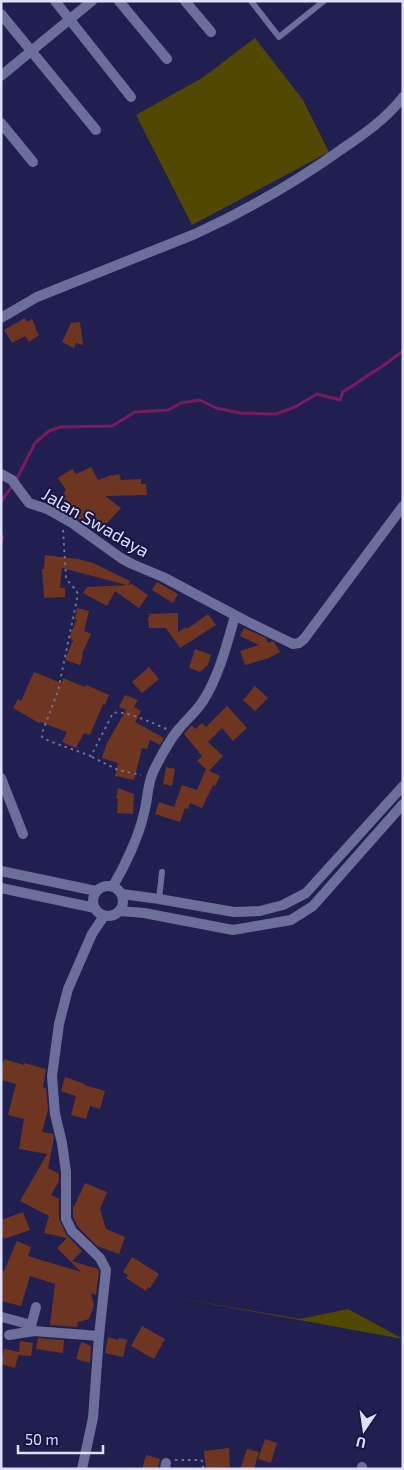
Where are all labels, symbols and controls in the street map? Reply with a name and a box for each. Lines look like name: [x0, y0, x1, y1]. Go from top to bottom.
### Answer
street label: Jalan Swadaya: [39, 483, 153, 561]
north arrow: [339, 1405, 389, 1455]
scale bar: [18, 1422, 102, 1454]
text: 50 m: [25, 1430, 59, 1448]
text: U: [354, 1434, 368, 1453]

